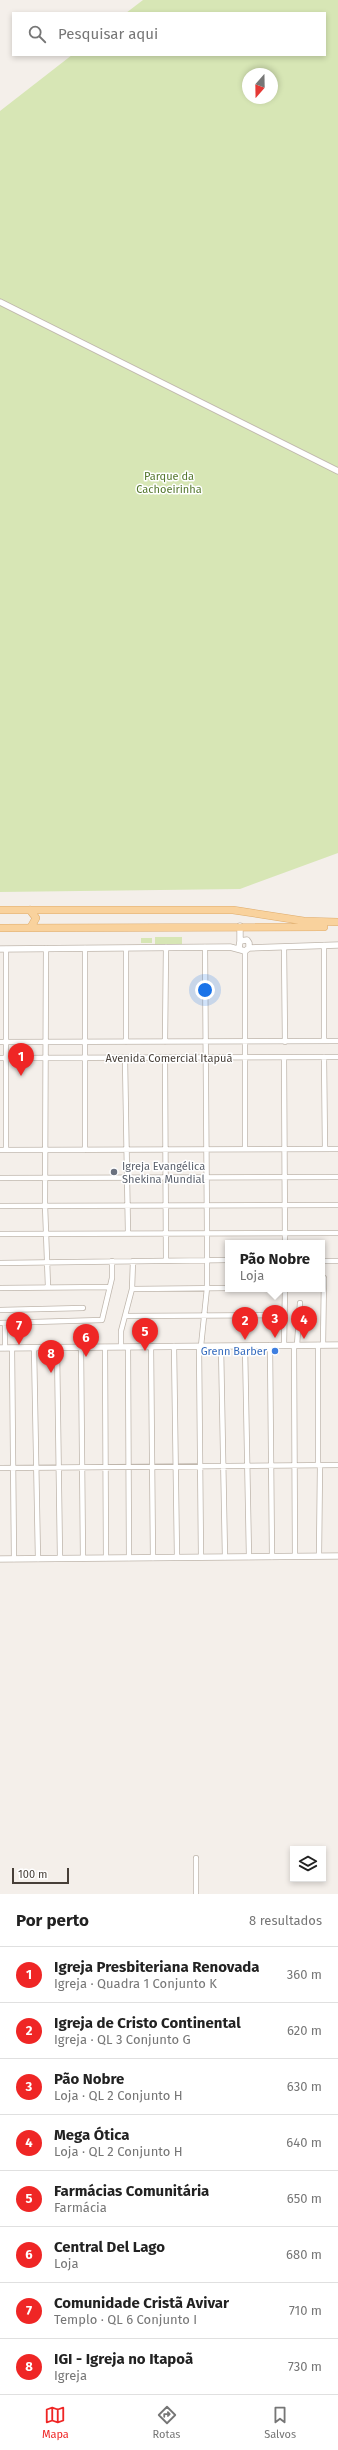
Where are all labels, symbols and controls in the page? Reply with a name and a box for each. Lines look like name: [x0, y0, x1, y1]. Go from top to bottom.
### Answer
search box: [12, 12, 326, 56]
icon: search: [26, 23, 48, 45]
text: Pesquisar aqui: [58, 25, 158, 43]
north arrow: [242, 68, 278, 104]
park label: Parque da Cachoeirinha: [136, 470, 202, 496]
your location: [195, 980, 215, 1000]
pin: 1: [8, 1043, 34, 1076]
street label: Avenida Comercial Itapuã: [106, 1052, 232, 1065]
place label: Igreja Evangélica Shekina Mundial: [122, 1160, 205, 1186]
marker: Igreja Evangélica Shekina Mundial: [109, 1167, 119, 1177]
popup: [225, 1240, 325, 1292]
text: Pão Nobre: [240, 1250, 310, 1268]
text: Loja: [240, 1268, 264, 1283]
pin: 3: [262, 1305, 288, 1338]
pin: 4: [291, 1306, 317, 1339]
pin: 2: [232, 1307, 258, 1340]
pin: 7: [6, 1312, 32, 1345]
pin: 5: [132, 1318, 158, 1351]
pin: 6: [73, 1324, 99, 1357]
pin: 8: [38, 1340, 64, 1373]
place label: Grenn Barber: [201, 1345, 268, 1358]
marker: Grenn Barber: [270, 1346, 280, 1356]
map controls: [290, 1846, 326, 1882]
button: layers: [290, 1846, 326, 1882]
scale bar: [12, 1866, 69, 1885]
text: 100 m: [18, 1868, 47, 1881]
text: Por perto: [16, 1910, 89, 1931]
text: 8 resultados: [249, 1913, 322, 1928]
text: Igreja Presbiteriana Renovada: [54, 1958, 260, 1976]
text: 1: [26, 1967, 32, 1982]
text: 360 m: [287, 1967, 322, 1982]
text: Igreja · Quadra 1 Conjunto K: [54, 1976, 217, 1991]
text: Igreja de Cristo Continental: [54, 2014, 241, 2032]
text: 2: [26, 2023, 32, 2038]
text: 620 m: [287, 2023, 322, 2038]
text: Igreja · QL 3 Conjunto G: [54, 2032, 191, 2047]
text: Pão Nobre: [54, 2070, 124, 2088]
text: 3: [26, 2079, 32, 2094]
text: 630 m: [287, 2079, 322, 2094]
text: Loja · QL 2 Conjunto H: [54, 2088, 183, 2103]
text: Mega Ótica: [54, 2126, 129, 2144]
text: 4: [25, 2135, 33, 2150]
text: 640 m: [286, 2135, 322, 2150]
text: Loja · QL 2 Conjunto H: [54, 2144, 183, 2159]
text: Farmácias Comunitária: [54, 2182, 209, 2200]
text: 5: [26, 2191, 32, 2206]
text: 650 m: [287, 2191, 322, 2206]
text: Farmácia: [54, 2200, 107, 2215]
text: Central Del Lago: [54, 2238, 165, 2256]
text: 6: [25, 2247, 33, 2262]
text: 680 m: [286, 2247, 322, 2262]
text: Loja: [54, 2256, 78, 2271]
text: Comunidade Cristã Avivar: [54, 2294, 229, 2312]
text: 7: [26, 2303, 32, 2318]
text: 710 m: [289, 2303, 322, 2318]
text: Templo · QL 6 Conjunto I: [54, 2312, 197, 2327]
text: IGI - Igreja no Itapoã: [54, 2350, 193, 2368]
text: 8: [25, 2359, 33, 2374]
text: 730 m: [288, 2359, 322, 2374]
text: Igreja: [54, 2368, 87, 2383]
tab: Mapa: [42, 2404, 69, 2441]
tab: Rotas: [153, 2404, 180, 2441]
tab: Salvos: [264, 2404, 296, 2441]

